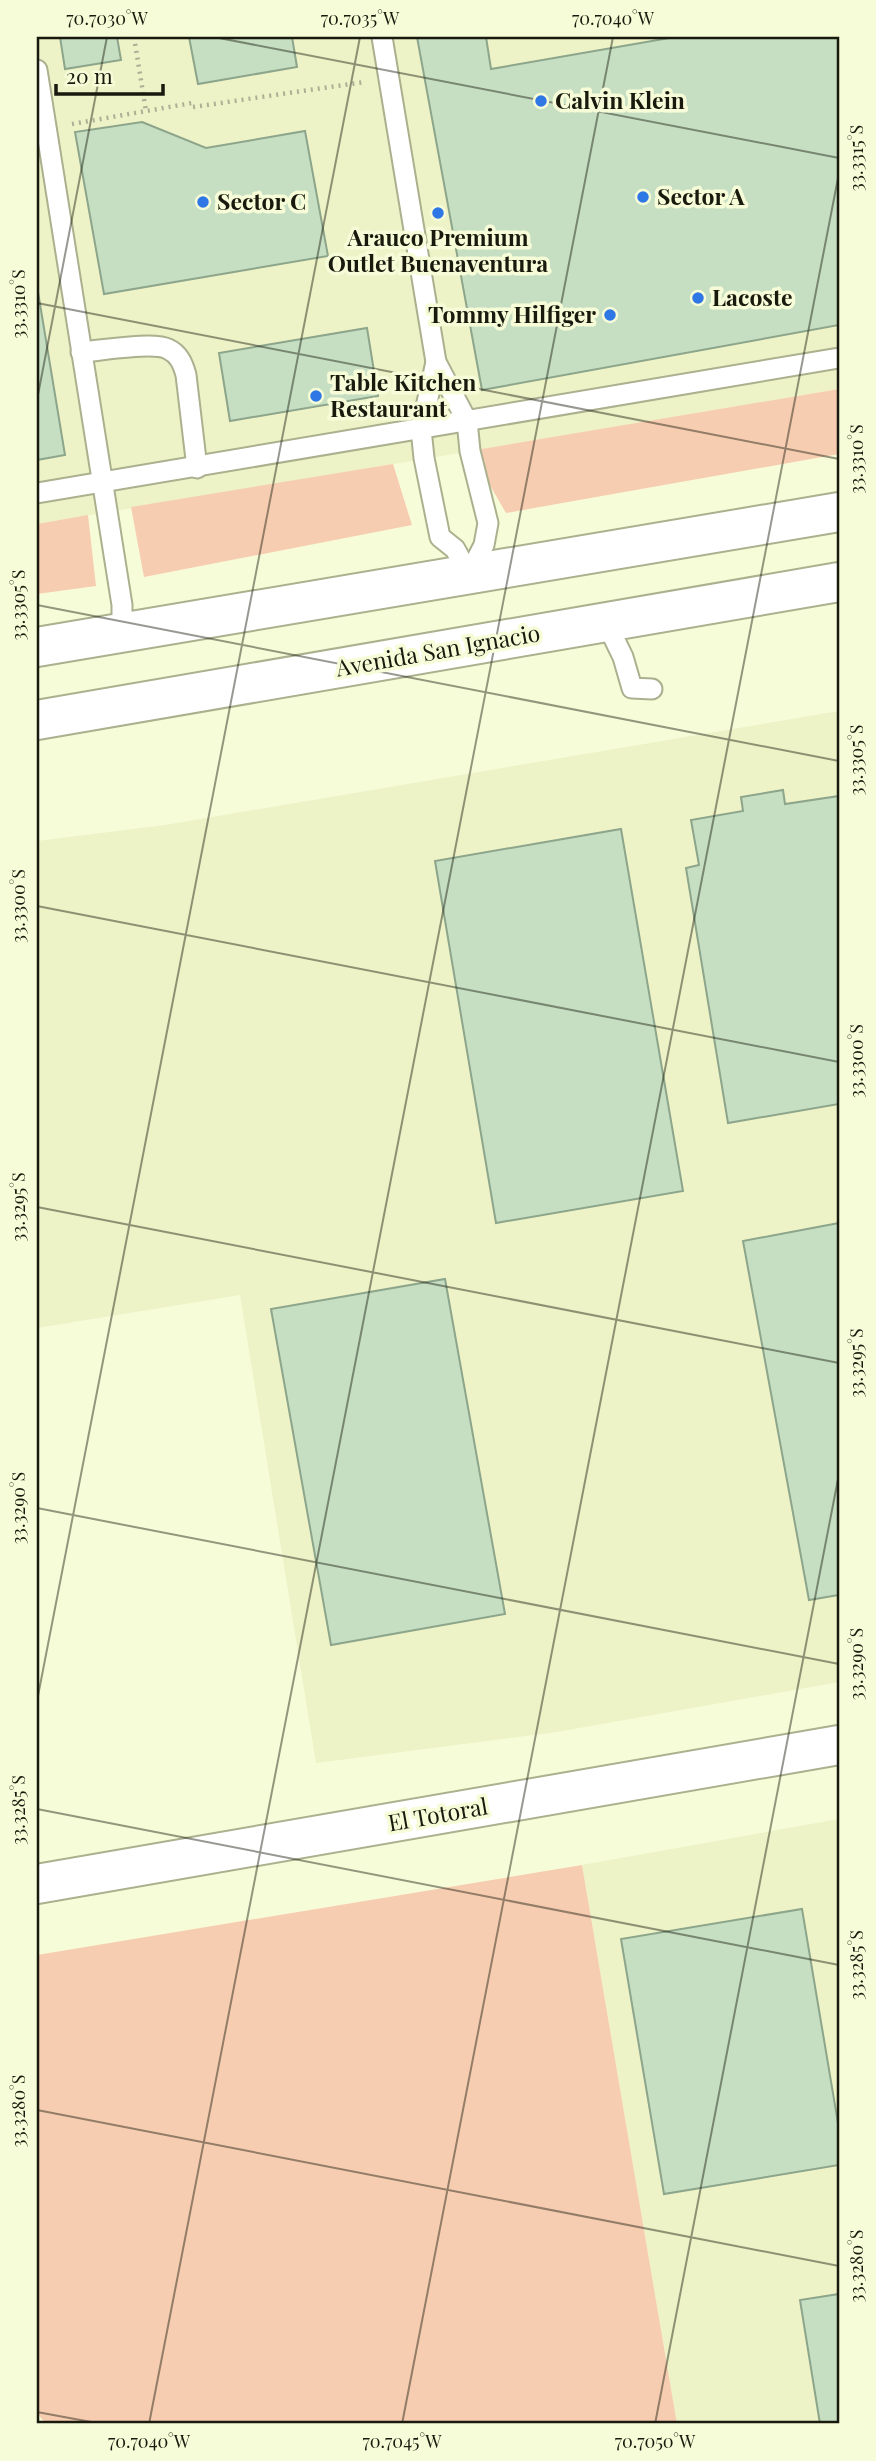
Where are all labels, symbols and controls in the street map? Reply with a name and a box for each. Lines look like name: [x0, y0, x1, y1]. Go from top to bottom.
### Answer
text: 70.7030°W: [66, 6, 148, 30]
text: 70.7035°W: [321, 6, 400, 30]
text: 70.7040°W: [572, 6, 655, 30]
scale bar: [56, 52, 163, 96]
text: 20 m: [66, 61, 113, 89]
place label: Calvin Klein: [555, 84, 685, 115]
marker: Calvin Klein: [533, 93, 549, 109]
text: 33.3315°S: [844, 125, 868, 191]
place label: Sector A: [657, 180, 745, 211]
place label: Sector C: [217, 185, 306, 216]
marker: Sector A: [635, 189, 651, 205]
marker: Sector C: [195, 194, 211, 210]
marker: Arauco Premium Outlet Buenaventura: [430, 205, 446, 221]
place label: Arauco Premium Outlet Buenaventura: [328, 221, 548, 278]
text: 33.3310°S: [6, 269, 30, 339]
place label: Lacoste: [712, 281, 793, 312]
marker: Lacoste: [690, 290, 706, 306]
place label: Tommy Hilfiger: [428, 298, 596, 329]
marker: Tommy Hilfiger: [602, 307, 618, 323]
place label: Table Kitchen Restaurant: [330, 366, 476, 423]
marker: Table Kitchen Restaurant: [308, 388, 324, 404]
text: 33.3310°S: [844, 424, 868, 494]
text: 33.3305°S: [6, 570, 30, 640]
street label: Avenida San Ignacio: [332, 616, 542, 683]
text: 33.3305°S: [844, 725, 868, 795]
text: 33.3300°S: [6, 869, 30, 943]
text: 33.3300°S: [844, 1024, 868, 1098]
text: 33.3295°S: [6, 1172, 30, 1242]
text: 33.3295°S: [844, 1328, 868, 1398]
text: 33.3290°S: [6, 1472, 30, 1544]
text: 33.3290°S: [844, 1628, 868, 1700]
text: 33.3285°S: [6, 1775, 30, 1845]
street label: El Totoral: [385, 1789, 490, 1838]
text: 33.3285°S: [844, 1930, 868, 2000]
text: 33.3280°S: [6, 2075, 30, 2147]
text: 33.3280°S: [844, 2230, 868, 2302]
text: 70.7040°W: [108, 2429, 191, 2453]
text: 70.7045°W: [362, 2429, 442, 2453]
text: 70.7050°W: [615, 2429, 696, 2453]

